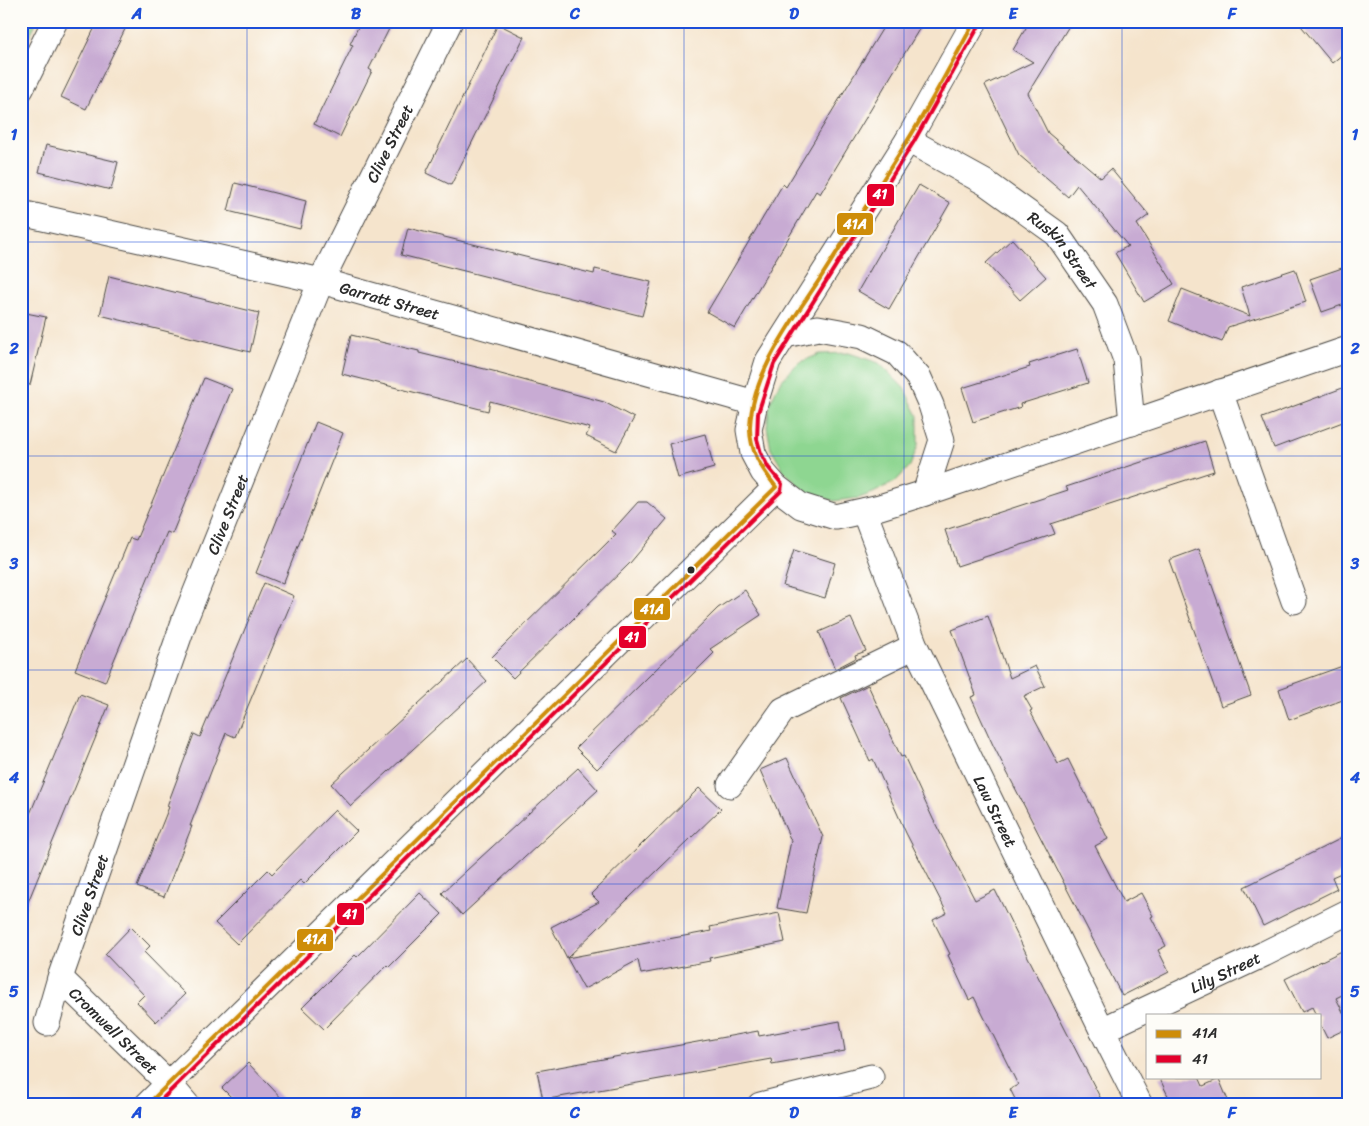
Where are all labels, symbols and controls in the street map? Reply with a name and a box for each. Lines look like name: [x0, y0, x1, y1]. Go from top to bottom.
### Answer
text: A: [131, 0, 142, 28]
text: B: [351, 0, 362, 28]
text: C: [569, 0, 581, 28]
text: D: [789, 0, 799, 28]
text: E: [1009, 0, 1019, 28]
text: F: [1227, 0, 1238, 28]
street label: Clive Street: [358, 99, 422, 188]
text: 1: [11, 120, 18, 149]
text: 1: [1352, 120, 1359, 149]
text: 41: [872, 182, 887, 207]
line badge: 41: [866, 183, 895, 207]
street label: Ruskin Street: [1021, 203, 1105, 296]
line badge: 41A: [836, 212, 874, 236]
text: 41A: [842, 212, 867, 237]
street label: Garratt Street: [336, 273, 443, 329]
text: 2: [8, 334, 19, 363]
text: 2: [1349, 334, 1360, 363]
street label: Clive Street: [198, 470, 257, 559]
text: 3: [9, 549, 19, 578]
text: 3: [1350, 549, 1360, 578]
unlabelled marker: [686, 565, 696, 575]
line badge: 41A: [633, 597, 671, 621]
text: 41A: [639, 597, 664, 622]
line badge: 41: [618, 625, 647, 649]
text: 41: [624, 625, 639, 650]
text: 4: [8, 763, 19, 792]
text: 4: [1349, 763, 1360, 792]
street label: Law Street: [965, 770, 1025, 852]
street label: Clive Street: [62, 850, 117, 940]
line badge: 41: [336, 902, 365, 926]
text: 41: [342, 902, 357, 927]
text: 41A: [302, 927, 327, 952]
line badge: 41A: [296, 928, 334, 952]
street label: Lily Street: [1185, 944, 1266, 1002]
text: 5: [9, 977, 19, 1006]
text: 5: [1350, 977, 1360, 1006]
street label: Cromwell Street: [62, 980, 165, 1082]
legend: [1146, 1014, 1322, 1078]
text: 41A: [1192, 1020, 1218, 1046]
text: 41: [1192, 1046, 1208, 1072]
text: A: [131, 1098, 142, 1126]
text: B: [351, 1098, 362, 1126]
text: C: [569, 1098, 581, 1126]
text: D: [789, 1098, 799, 1126]
text: E: [1009, 1098, 1019, 1126]
text: F: [1227, 1098, 1238, 1126]

